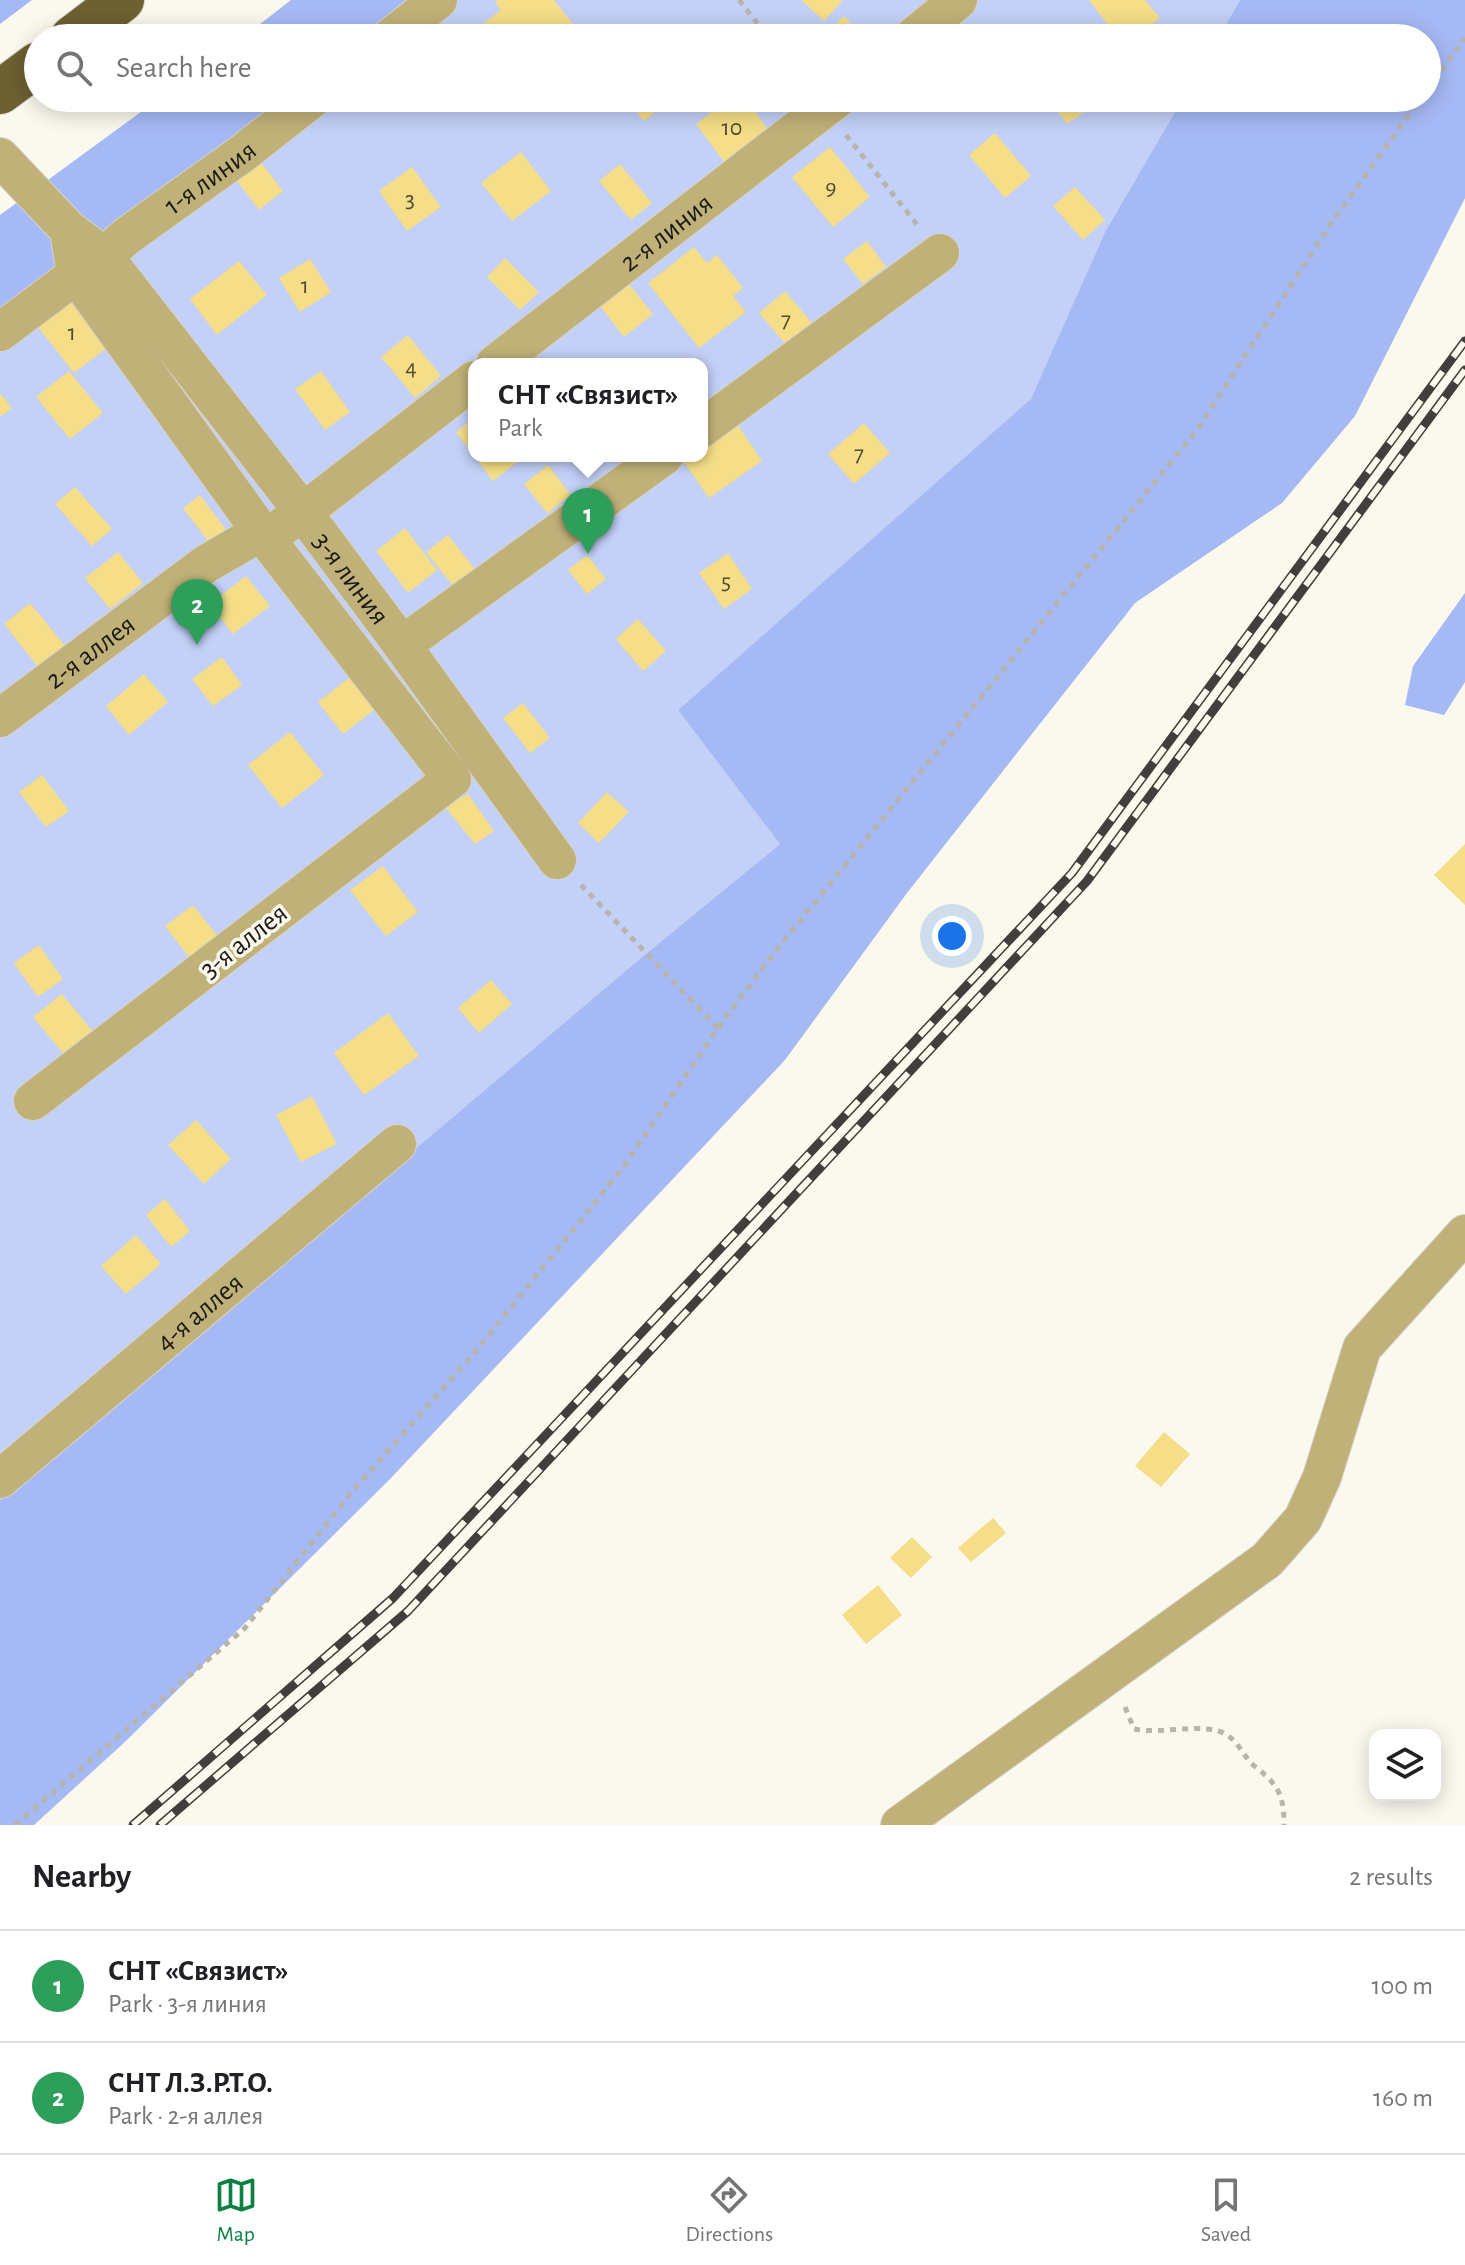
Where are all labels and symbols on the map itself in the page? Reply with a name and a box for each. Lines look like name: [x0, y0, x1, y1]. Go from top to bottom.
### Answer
house number: 10: [722, 116, 742, 140]
street label: 1-я линия: [160, 136, 262, 221]
house number: 9: [825, 176, 837, 200]
house number: 3: [405, 188, 415, 212]
street label: 2-я линия: [615, 189, 718, 278]
house number: 1: [301, 274, 309, 298]
house number: 7: [781, 308, 791, 332]
house number: 1: [68, 321, 76, 345]
house number: 4: [405, 356, 417, 380]
house number: 7: [854, 442, 864, 466]
pin: 1: [562, 488, 614, 554]
street label: 3-я линия: [307, 528, 394, 630]
house number: 5: [721, 570, 731, 594]
pin: 2: [171, 579, 223, 645]
street label: 2-я аллея: [41, 610, 141, 695]
street label: 3-я аллея: [195, 899, 293, 984]
your location: [932, 916, 972, 956]
street label: 4-я аллея: [151, 1269, 249, 1357]

